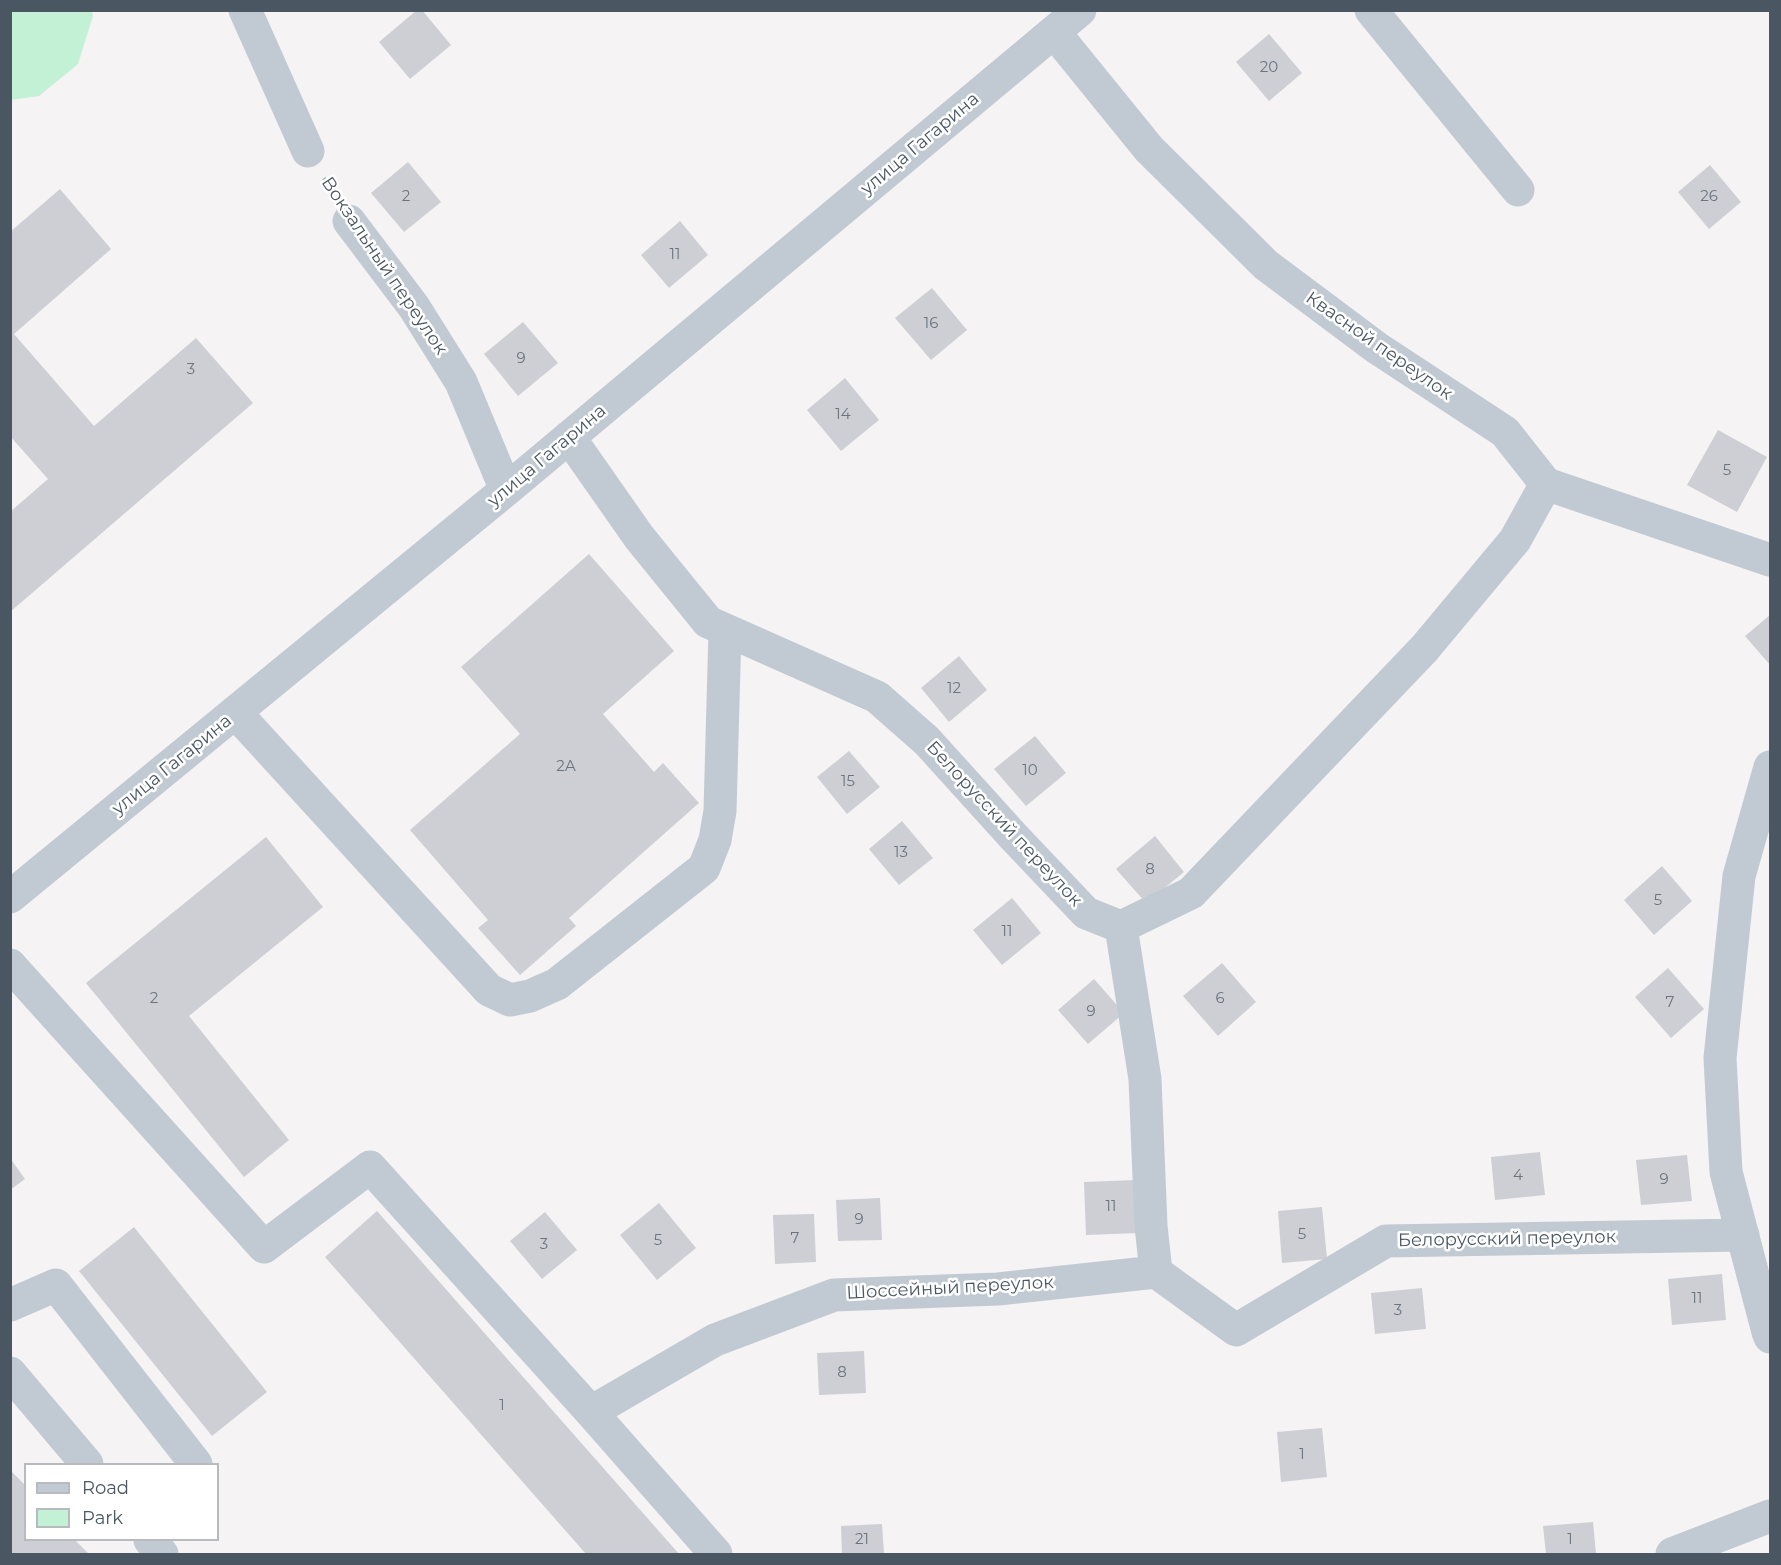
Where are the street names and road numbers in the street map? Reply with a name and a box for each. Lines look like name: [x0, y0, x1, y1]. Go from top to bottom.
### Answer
street label: улица Гагарина: [857, 88, 983, 200]
street label: Вокзальный переулок: [316, 173, 452, 359]
street label: Квасной переулок: [1301, 287, 1457, 405]
street label: улица Гагарина: [484, 400, 610, 512]
street label: улица Гагарина: [108, 710, 236, 820]
street label: Белорусский переулок: [922, 737, 1086, 911]
street label: Белорусский переулок: [1398, 1226, 1616, 1252]
street label: Шоссейный переулок: [846, 1272, 1054, 1304]

